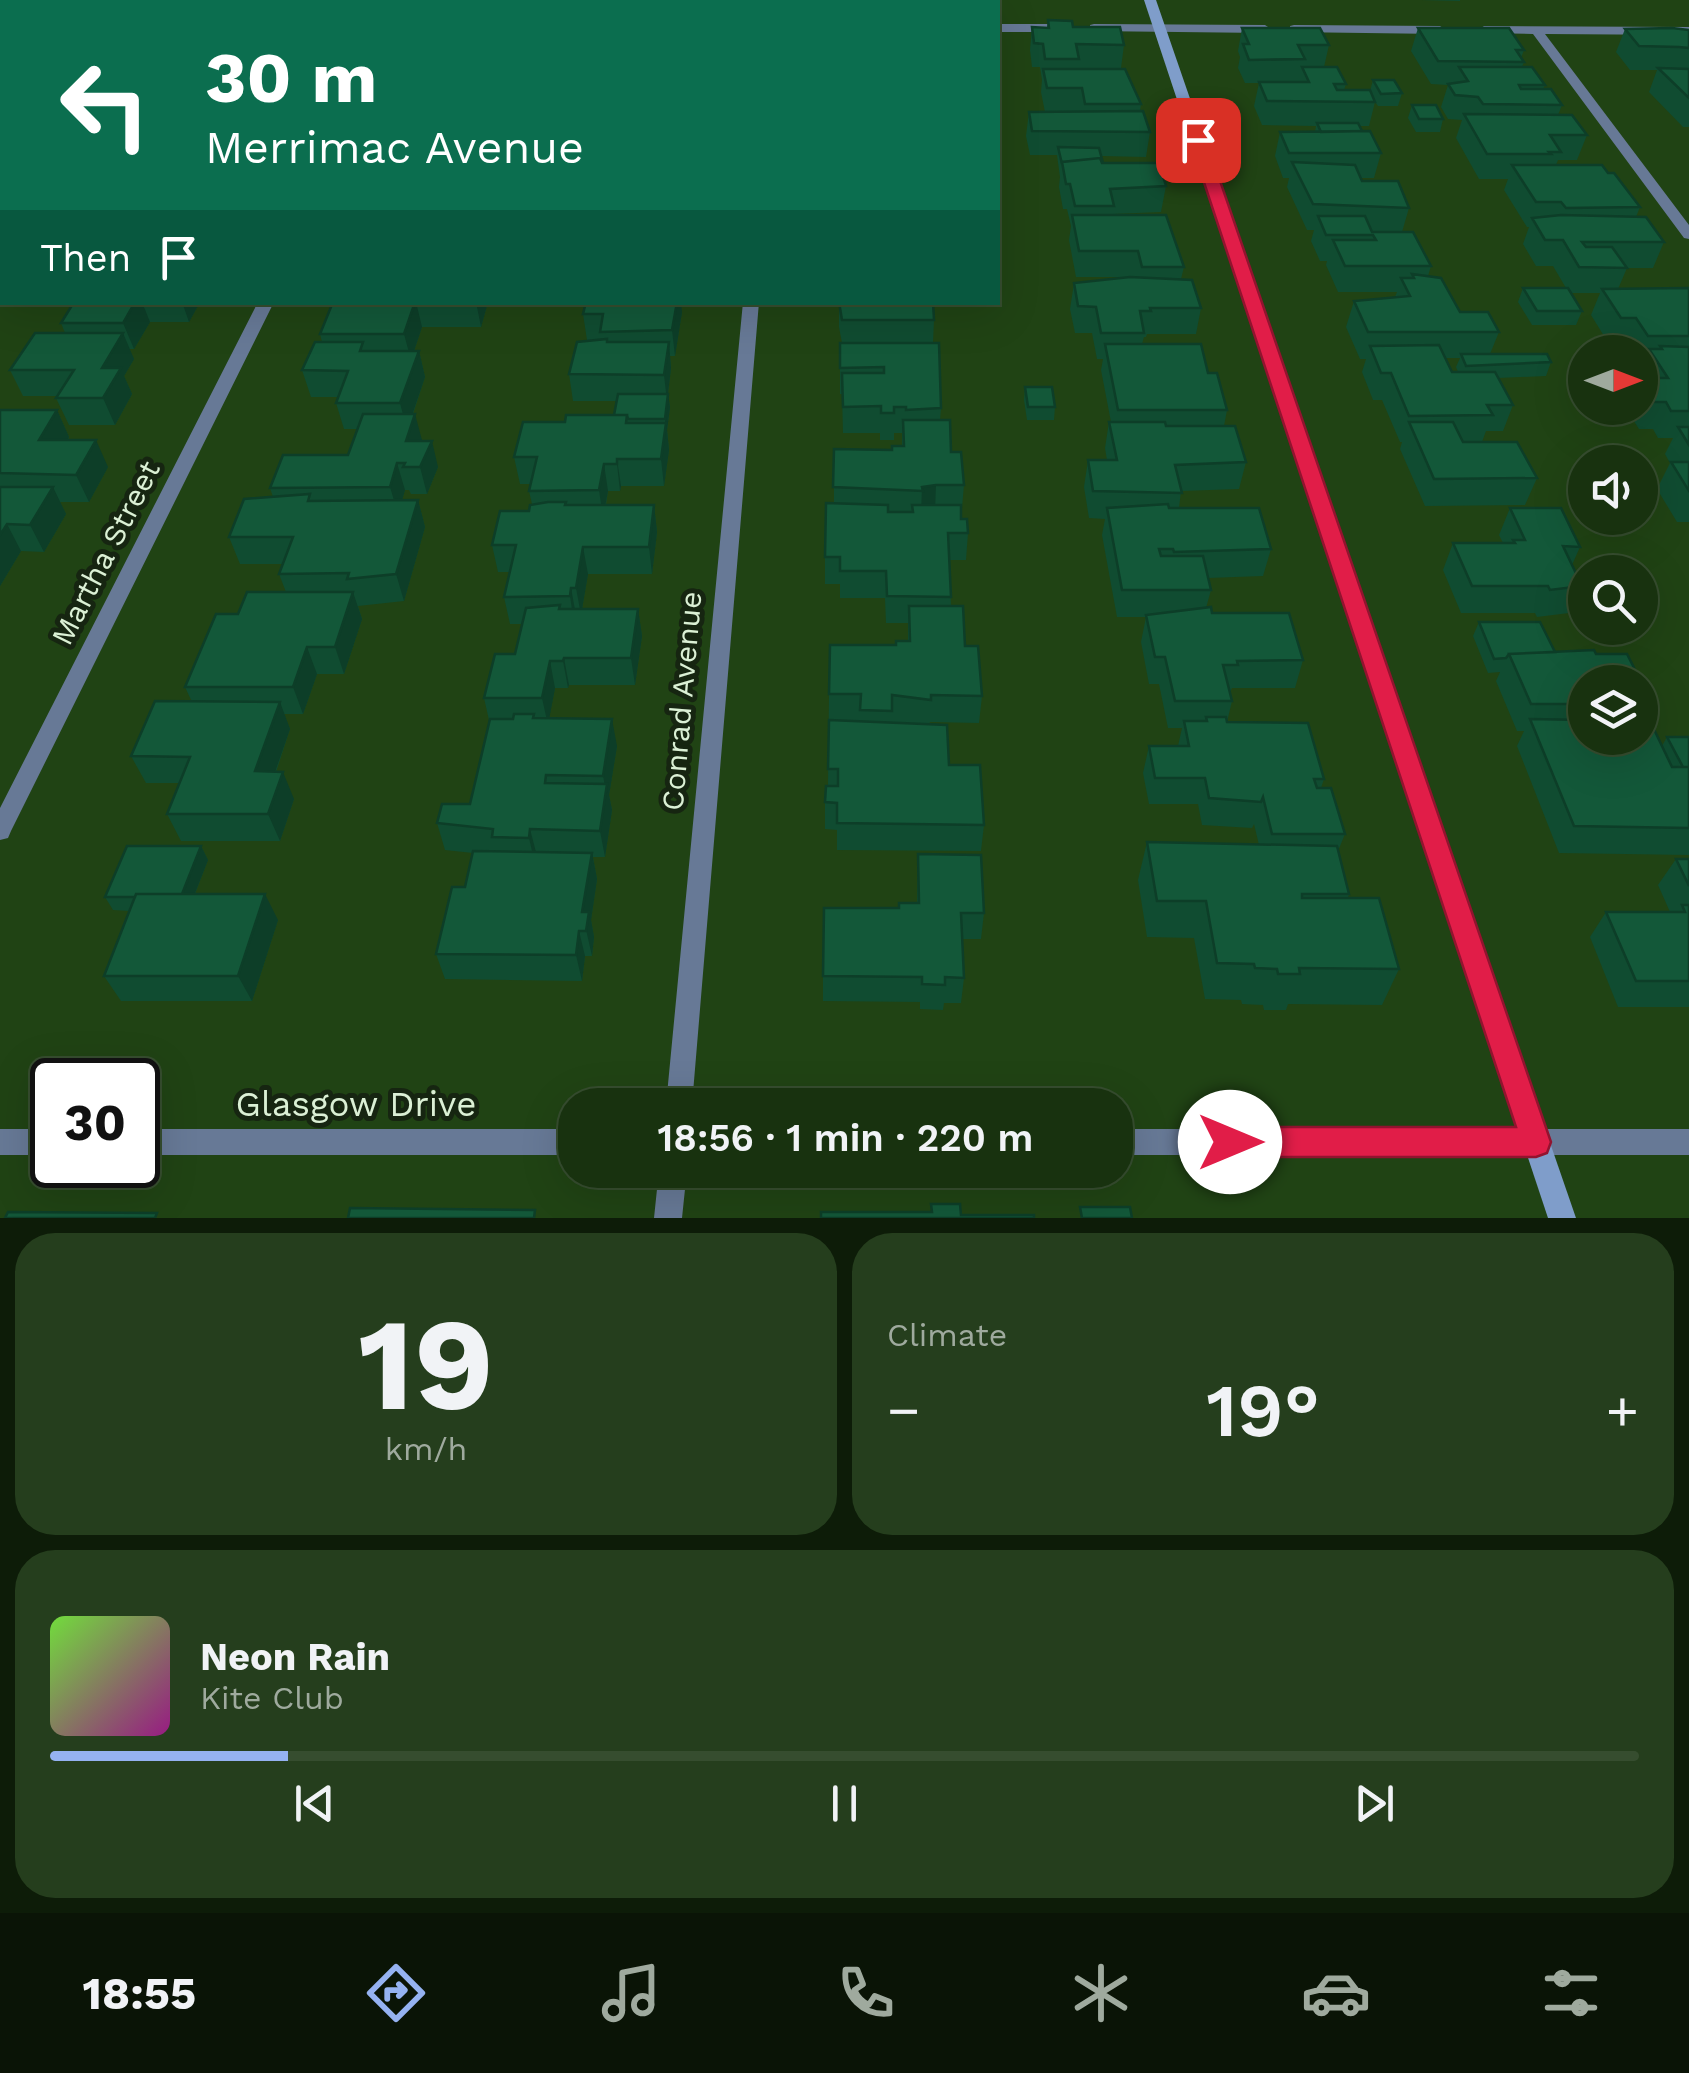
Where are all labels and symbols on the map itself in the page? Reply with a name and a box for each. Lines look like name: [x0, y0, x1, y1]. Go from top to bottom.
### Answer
pin: [1156, 98, 1241, 183]
north arrow: [1568, 335, 1658, 425]
street label: Martha Street: [44, 455, 167, 651]
street label: Conrad Avenue: [654, 590, 709, 812]
speed limit sign: 30: [30, 1058, 160, 1188]
street label: Glasgow Drive: [236, 1083, 476, 1125]
position arrow: [1178, 1090, 1282, 1194]

